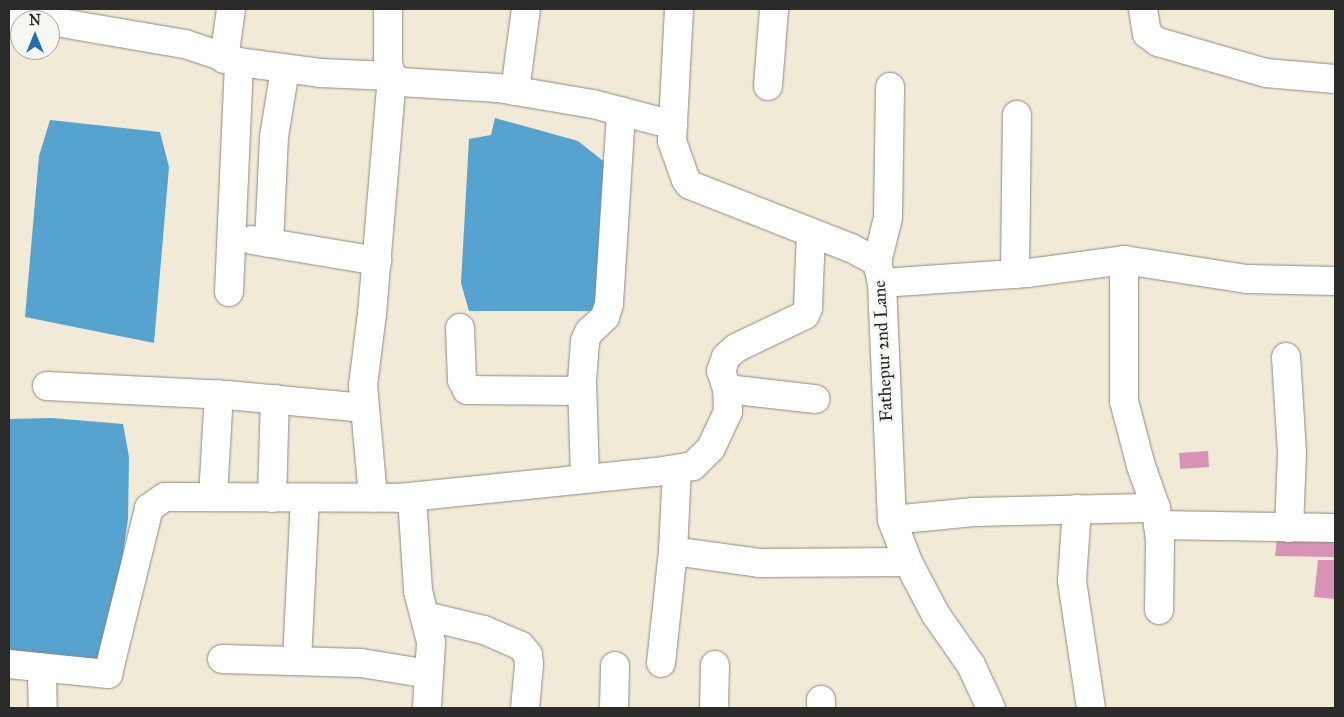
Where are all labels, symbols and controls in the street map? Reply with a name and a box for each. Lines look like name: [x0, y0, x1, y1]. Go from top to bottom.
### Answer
north arrow: [10, 10, 60, 60]
text: N: [29, 12, 41, 29]
street label: Fathepur 2nd Lane: [869, 280, 897, 422]

